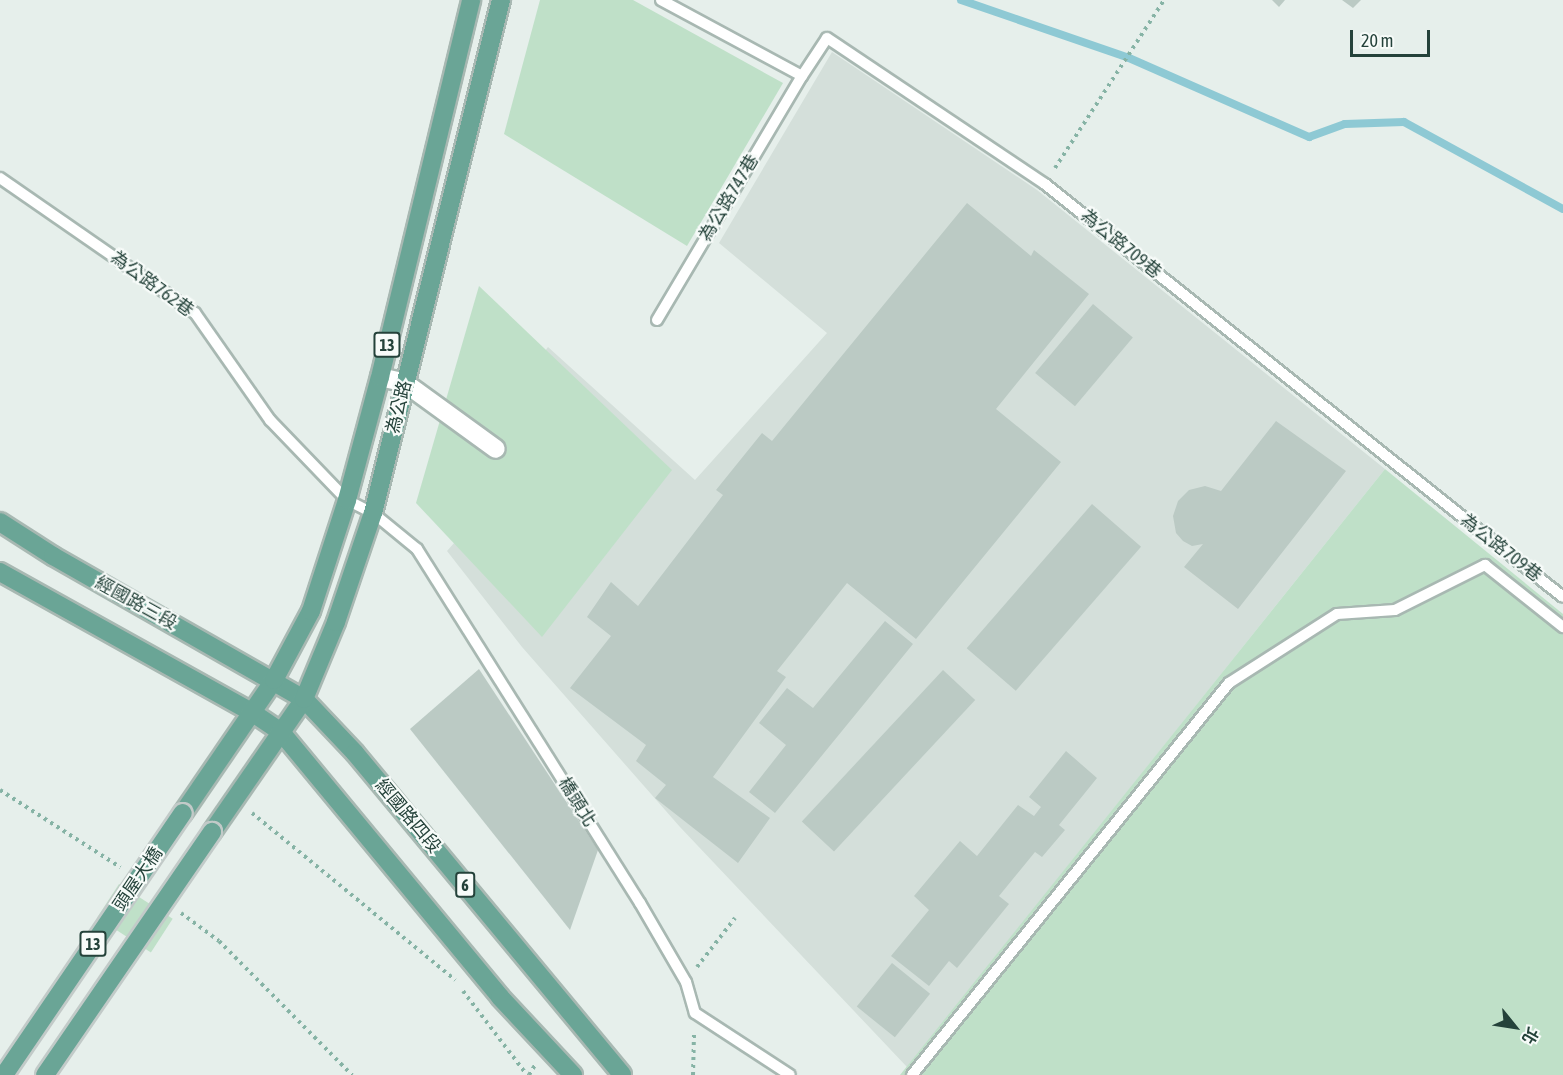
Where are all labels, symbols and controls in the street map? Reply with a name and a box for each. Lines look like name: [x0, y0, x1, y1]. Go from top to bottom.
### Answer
scale bar: [1353, 18, 1432, 56]
text: 20 m: [1361, 30, 1393, 51]
street label: 為公路747巷: [695, 151, 763, 245]
street label: 為公路709巷: [1076, 205, 1166, 283]
street label: 為公路762巷: [106, 247, 198, 321]
road number: 13: [372, 332, 402, 358]
street label: 為公路: [382, 378, 416, 436]
street label: 為公路709巷: [1456, 510, 1546, 586]
street label: 經國路三段: [91, 572, 181, 634]
street label: 橋頭北: [554, 773, 600, 831]
street label: 經國路四段: [371, 775, 445, 857]
street label: 頭屋大橋: [109, 843, 167, 915]
road number: 6: [454, 872, 476, 898]
road number: 13: [78, 931, 108, 957]
north arrow: [1485, 997, 1545, 1057]
text: 北: [1519, 1025, 1542, 1047]

